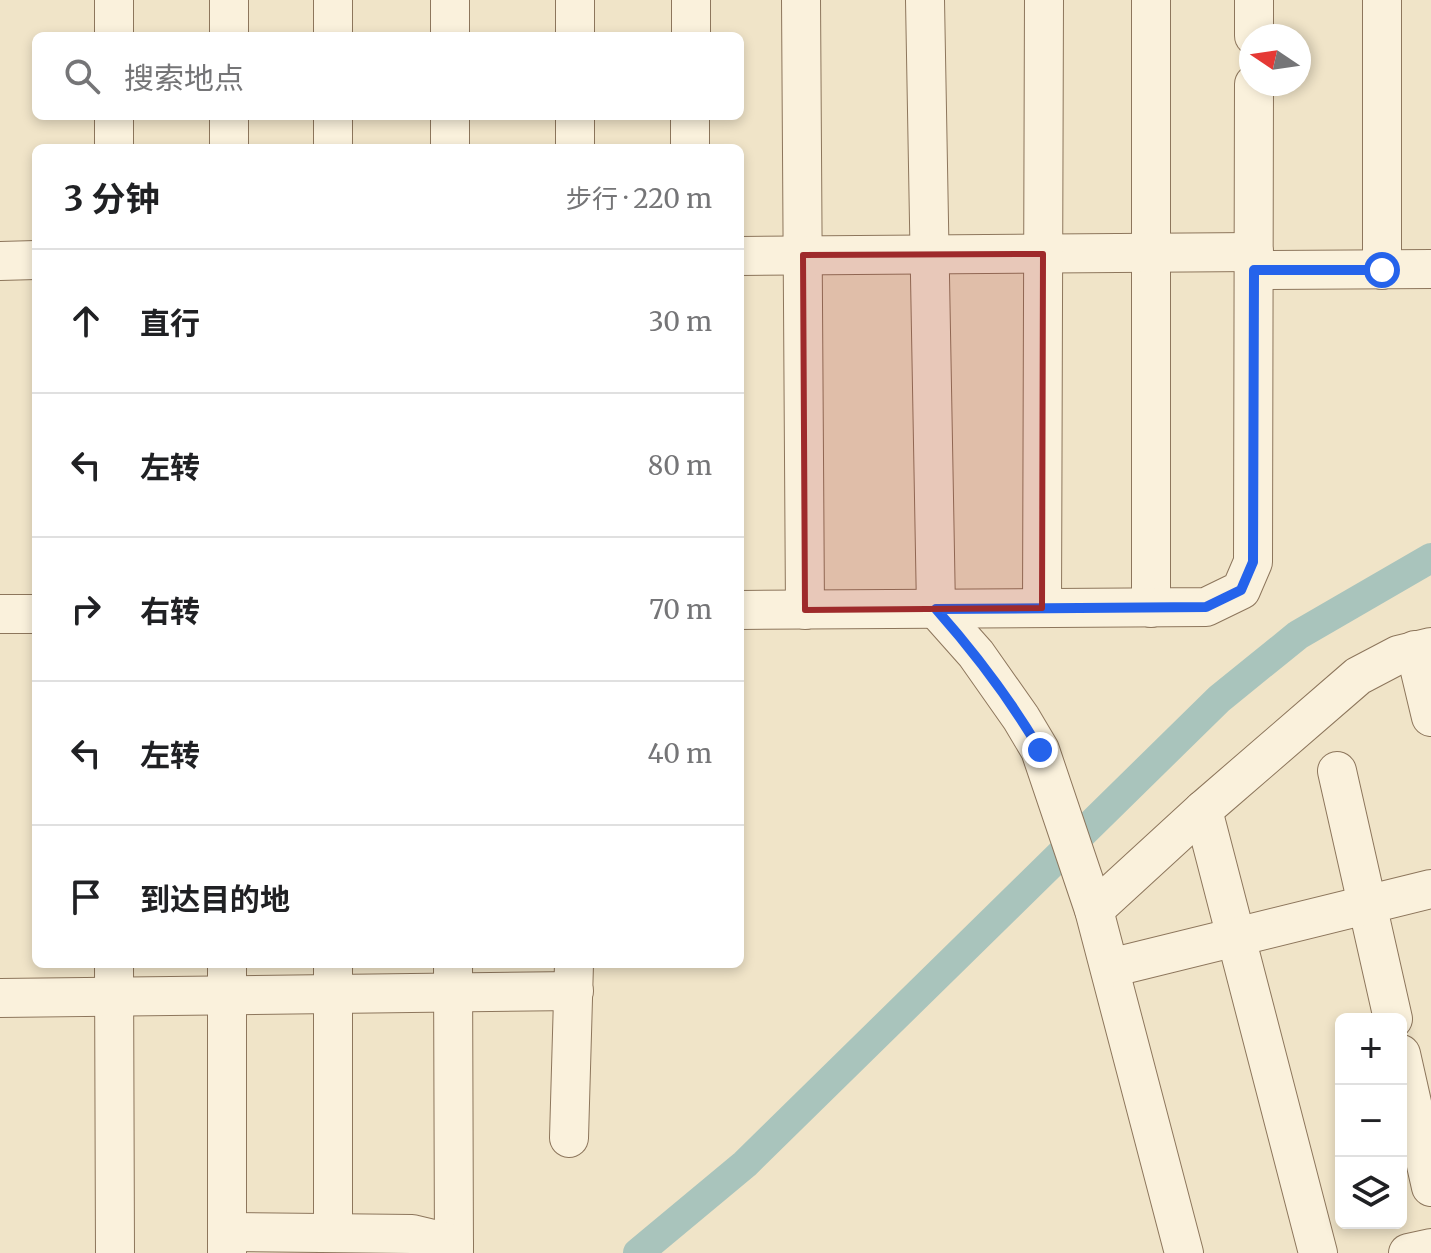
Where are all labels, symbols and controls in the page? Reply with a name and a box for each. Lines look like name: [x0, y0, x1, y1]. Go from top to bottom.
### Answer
north arrow: [1239, 24, 1311, 96]
search box: [32, 32, 744, 120]
icon: search: [60, 54, 104, 98]
text: 搜索地点: [124, 59, 244, 97]
text: 3 分钟: [64, 178, 160, 220]
text: 步行 · 220 m: [566, 182, 712, 215]
route start: [1364, 252, 1400, 288]
icon: ahead: [64, 299, 108, 343]
text: 直行: [140, 304, 200, 342]
text: 30 m: [649, 305, 712, 338]
icon: left: [64, 443, 108, 487]
text: 左转: [140, 448, 200, 486]
text: 80 m: [648, 449, 712, 482]
icon: right: [64, 587, 108, 631]
text: 右转: [140, 592, 200, 630]
text: 70 m: [649, 593, 712, 626]
icon: left: [64, 731, 108, 775]
route end: [1022, 732, 1058, 768]
text: 左转: [140, 736, 200, 774]
text: 40 m: [648, 737, 712, 770]
icon: arrive: [64, 875, 108, 919]
text: 到达目的地: [140, 880, 290, 918]
map controls: [1335, 1013, 1407, 1229]
button: +: [1335, 1013, 1407, 1085]
button: −: [1335, 1085, 1407, 1157]
button: layers: [1335, 1157, 1407, 1229]

